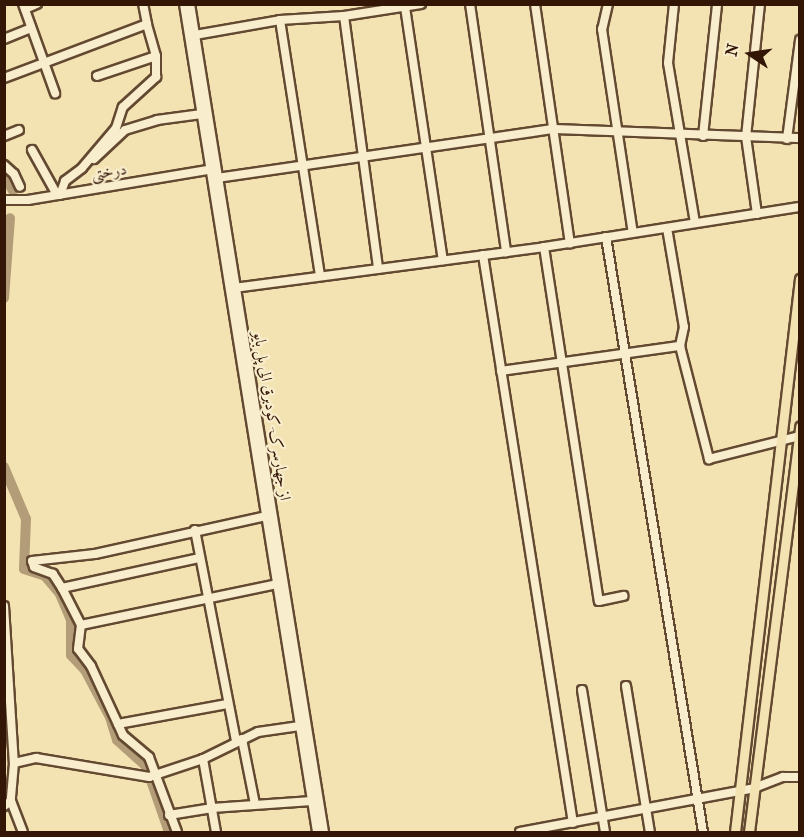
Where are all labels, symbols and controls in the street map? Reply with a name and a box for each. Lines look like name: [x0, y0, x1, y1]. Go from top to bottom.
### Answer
north arrow: [720, 24, 780, 84]
text: N: [721, 42, 743, 58]
street label: درختی: [90, 160, 128, 184]
street label: از جهارسرک-کودبرق الی پل بایو: [249, 330, 295, 502]

